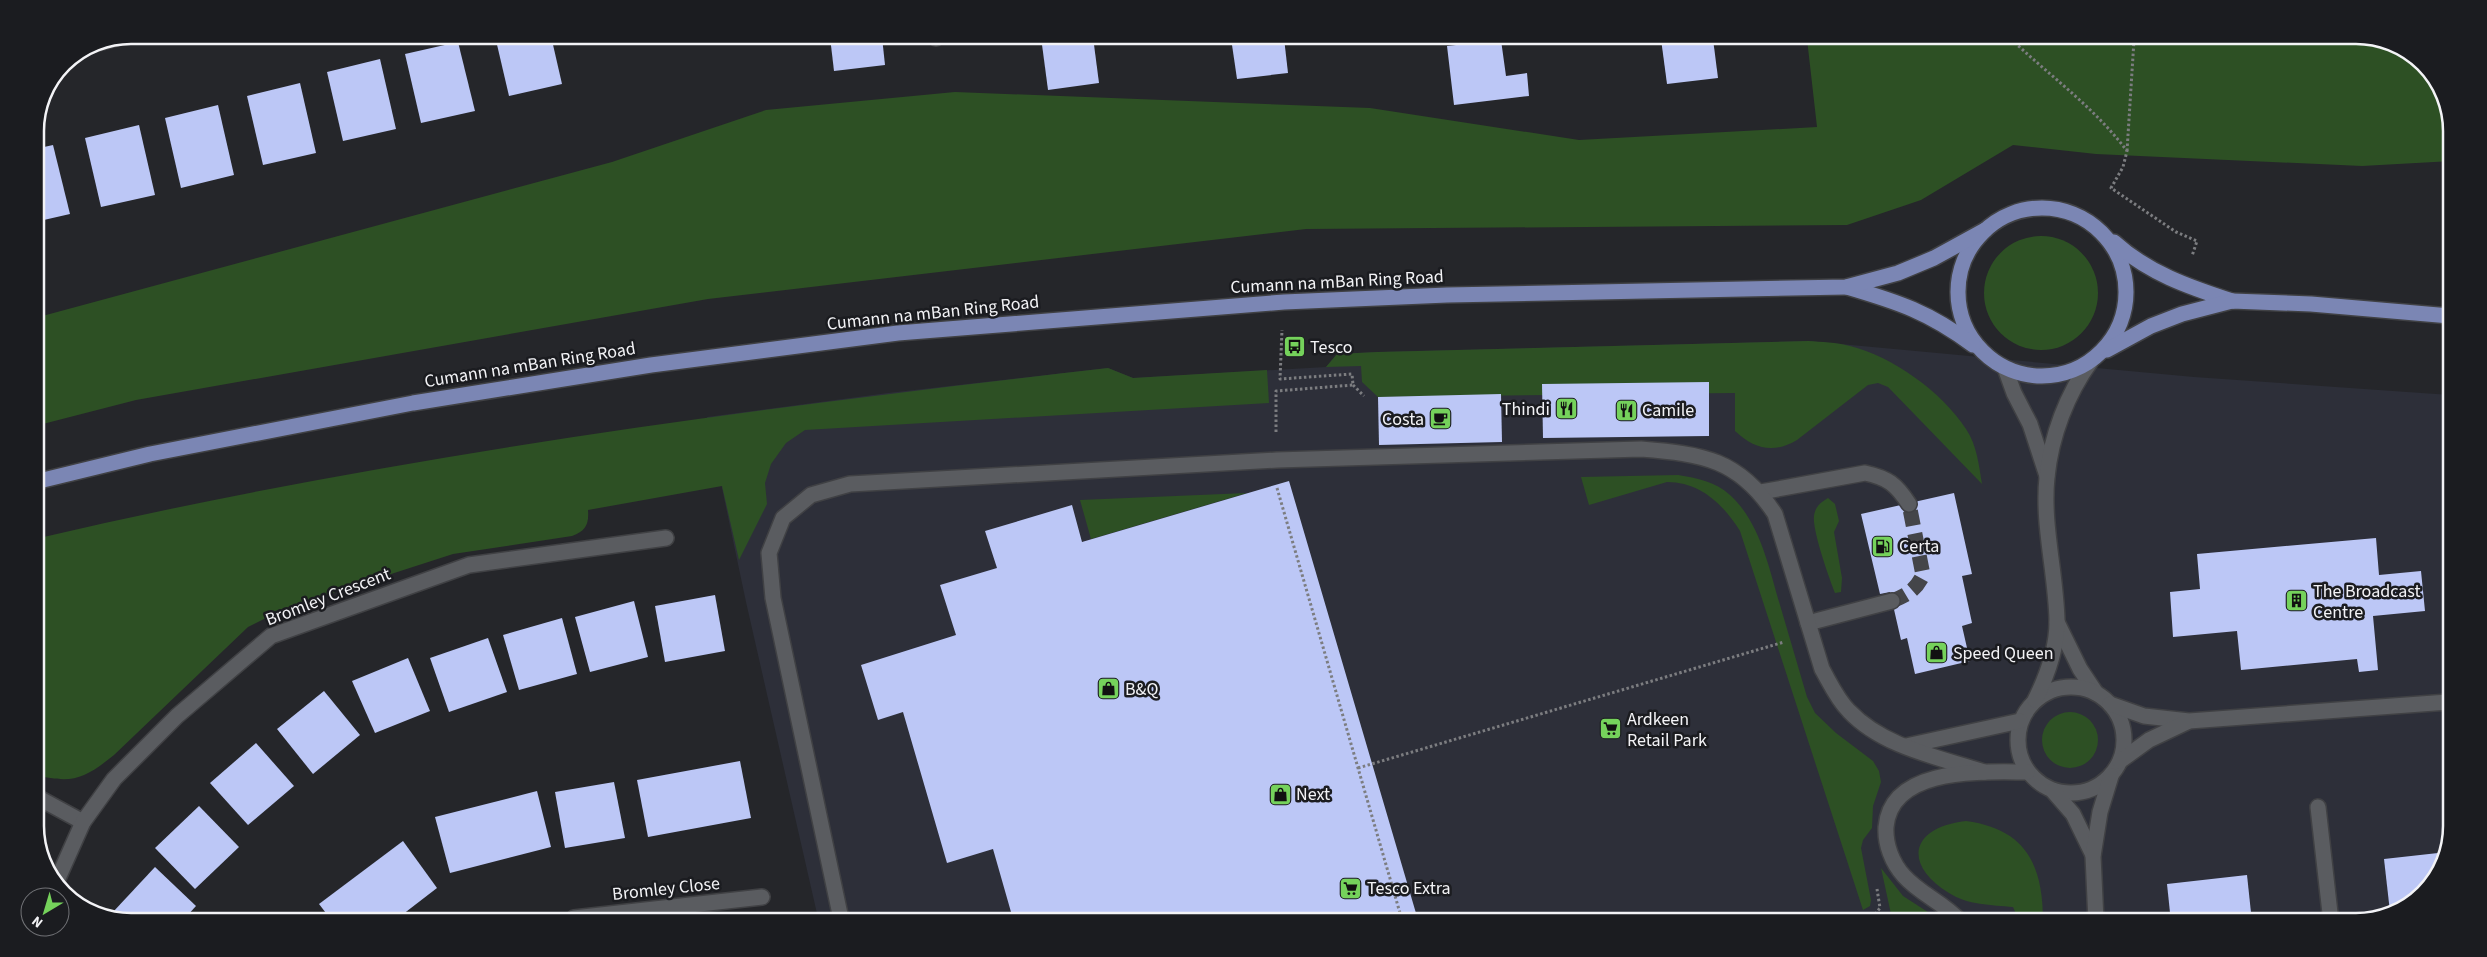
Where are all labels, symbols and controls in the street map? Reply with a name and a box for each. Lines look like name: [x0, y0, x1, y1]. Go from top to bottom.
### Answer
street label: Cumann na mBan Ring Road: [1230, 264, 1444, 300]
street label: Cumann na mBan Ring Road: [826, 289, 1040, 337]
bus stop icon: Tesco: [1282, 335, 1306, 359]
place label: Tesco: [1310, 335, 1353, 360]
street label: Cumann na mBan Ring Road: [423, 336, 637, 394]
place label: Thindi: [1502, 397, 1550, 422]
restaurant icon: Thindi: [1554, 397, 1578, 421]
restaurant icon: Camile: [1614, 398, 1638, 422]
place label: Camile: [1642, 398, 1694, 423]
place label: Costa: [1382, 407, 1424, 432]
cafe icon: Costa: [1428, 407, 1452, 431]
fuel station icon: Certa: [1871, 534, 1895, 558]
place label: Certa: [1899, 534, 1939, 559]
street label: Bromley Crescent: [262, 562, 394, 632]
place label: The Broadcast Centre: [2313, 579, 2421, 625]
building icon: The Broadcast Centre: [2285, 589, 2309, 613]
shop icon: Speed Queen: [1925, 641, 1949, 665]
place label: Speed Queen: [1953, 641, 2054, 666]
shop icon: B&Q: [1097, 677, 1121, 701]
place label: B&Q: [1125, 677, 1159, 702]
place label: Ardkeen Retail Park: [1627, 707, 1707, 753]
supermarket icon: Ardkeen Retail Park: [1599, 717, 1623, 741]
shop icon: Next: [1268, 782, 1292, 806]
place label: Next: [1296, 782, 1330, 807]
street label: Bromley Close: [611, 871, 721, 907]
supermarket icon: Tesco Extra: [1339, 876, 1363, 900]
place label: Tesco Extra: [1367, 876, 1451, 901]
north arrow: [20, 887, 70, 937]
text: N: [28, 911, 47, 932]

